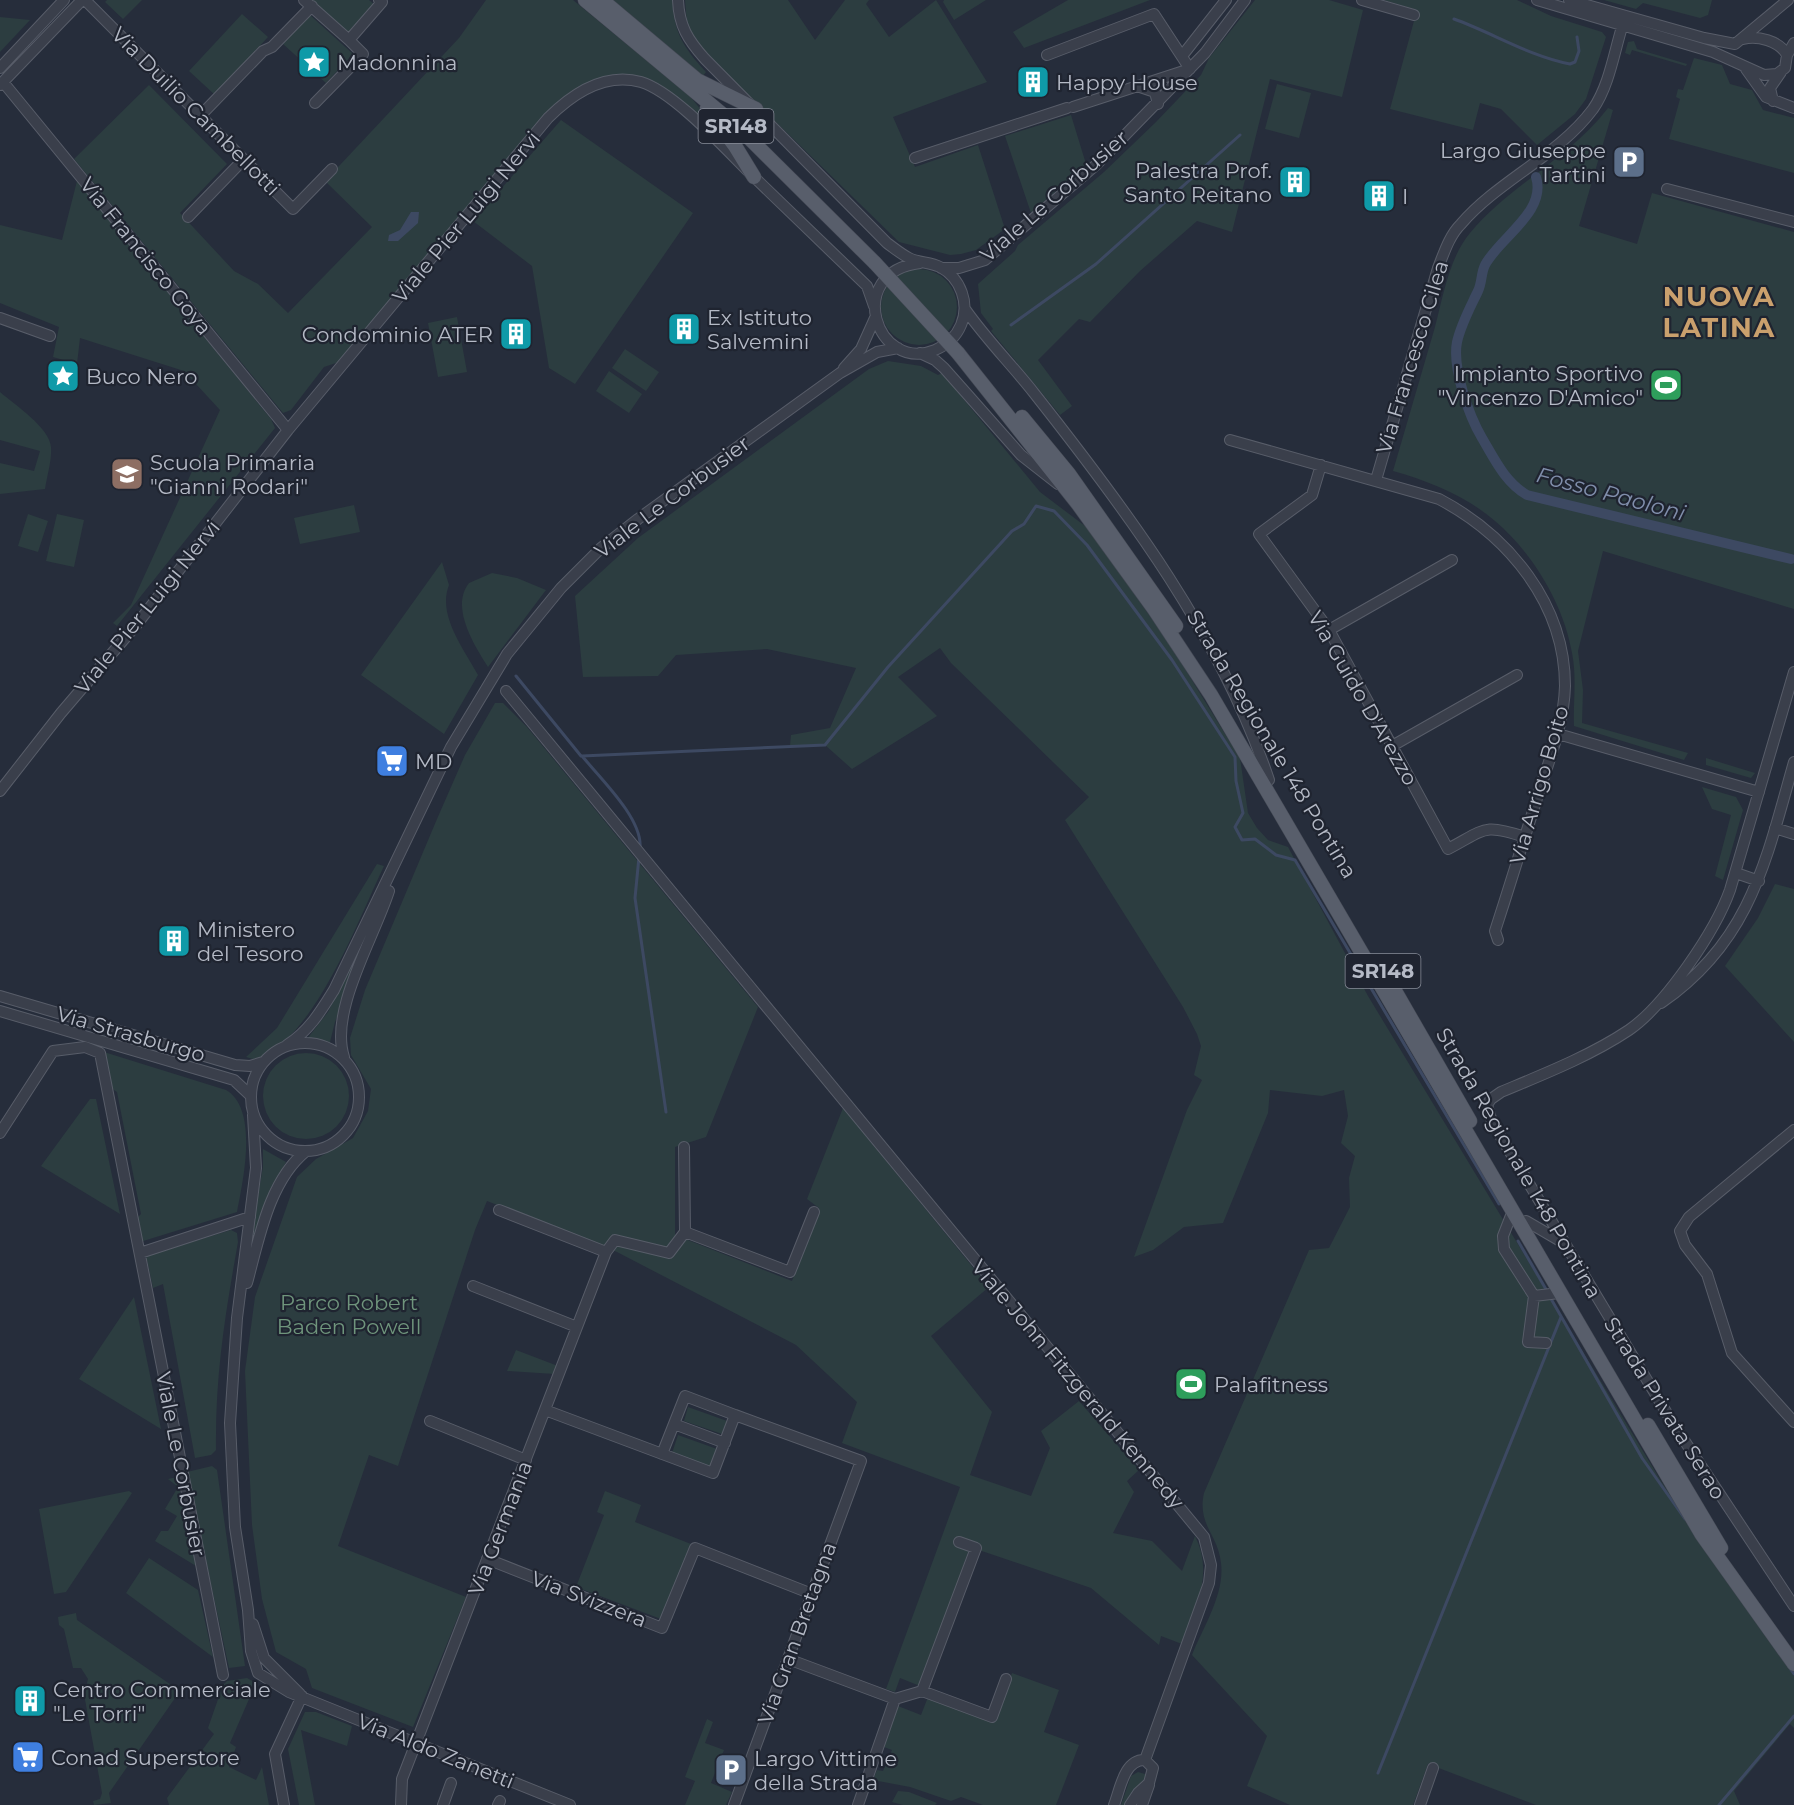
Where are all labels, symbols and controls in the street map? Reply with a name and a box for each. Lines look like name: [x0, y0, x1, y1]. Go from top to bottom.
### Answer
street label: Via Duilio Cambellotti: [107, 22, 285, 200]
place icon: Madonnina: [296, 44, 332, 80]
place label: Madonnina: [337, 50, 457, 75]
building icon: Happy House: [1015, 64, 1051, 100]
place label: Happy House: [1056, 70, 1198, 95]
road number: SR148: [698, 109, 774, 143]
street label: Viale Le Corbusier: [975, 125, 1133, 267]
street label: Viale Pier Luigi Nervi: [387, 126, 545, 308]
place label: Largo Giuseppe Tartini: [1440, 138, 1606, 187]
parking icon: Largo Giuseppe Tartini: [1611, 144, 1647, 180]
place label: Palestra Prof. Santo Reitano: [1125, 158, 1272, 207]
building icon: Palestra Prof. Santo Reitano: [1277, 164, 1313, 200]
street label: Via Francisco Goya: [75, 172, 217, 340]
building icon: I: [1361, 178, 1397, 214]
place label: I: [1402, 184, 1408, 209]
street label: Via Francesco Cilea: [1371, 257, 1453, 457]
district label: NUOVA LATINA: [1662, 280, 1776, 344]
place label: Ex Istituto Salvemini: [707, 305, 812, 354]
building icon: Ex Istituto Salvemini: [666, 311, 702, 347]
building icon: Condominio ATER: [498, 316, 534, 352]
place label: Condominio ATER: [302, 322, 493, 347]
place icon: Buco Nero: [45, 358, 81, 394]
place label: Impianto Sportivo "Vincenzo D'Amico": [1438, 361, 1643, 410]
place label: Buco Nero: [86, 364, 197, 389]
sports icon: Impianto Sportivo "Vincenzo D'Amico": [1648, 367, 1684, 403]
street label: Viale Le Corbusier: [590, 431, 754, 563]
place label: Scuola Primaria "Gianni Rodari": [150, 450, 315, 499]
school or university icon: Scuola Primaria "Gianni Rodari": [109, 456, 145, 492]
water label: Fosso Paoloni: [1534, 461, 1689, 527]
street label: Viale Pier Luigi Nervi: [69, 515, 225, 699]
street label: Strada Regionale 148 Pontina: [1182, 605, 1362, 883]
street label: Via Guido D'Arezzo: [1303, 606, 1423, 790]
street label: Via Arrigo Boito: [1504, 703, 1574, 867]
supermarket icon: MD: [374, 743, 410, 779]
place label: MD: [415, 749, 452, 774]
place label: Ministero del Tesoro: [197, 917, 303, 966]
building icon: Ministero del Tesoro: [156, 923, 192, 959]
road number: SR148: [1346, 954, 1420, 988]
street label: Via Strasburgo: [54, 1001, 208, 1067]
street label: Strada Regionale 148 Pontina: [1431, 1023, 1607, 1303]
street label: Viale John Fitzgerald Kennedy: [966, 1254, 1190, 1514]
park label: Parco Robert Baden Powell: [277, 1290, 421, 1339]
street label: Strada Privata Serao: [1599, 1312, 1731, 1504]
sports icon: Palafitness: [1173, 1366, 1209, 1402]
street label: Viale Le Corbusier: [151, 1369, 211, 1559]
place label: Palafitness: [1214, 1372, 1328, 1397]
street label: Via Germania: [463, 1457, 537, 1599]
street label: Via Gran Bretagna: [752, 1539, 842, 1727]
street label: Via Svizzera: [528, 1566, 650, 1632]
place label: Centro Commerciale "Le Torri": [53, 1677, 271, 1726]
building icon: Centro Commerciale "Le Torri": [12, 1683, 48, 1719]
street label: Via Aldo Zanetti: [354, 1708, 518, 1794]
supermarket icon: Conad Superstore: [10, 1739, 46, 1775]
place label: Conad Superstore: [51, 1745, 240, 1770]
place label: Largo Vittime della Strada: [754, 1746, 897, 1795]
parking icon: Largo Vittime della Strada: [713, 1752, 749, 1788]

